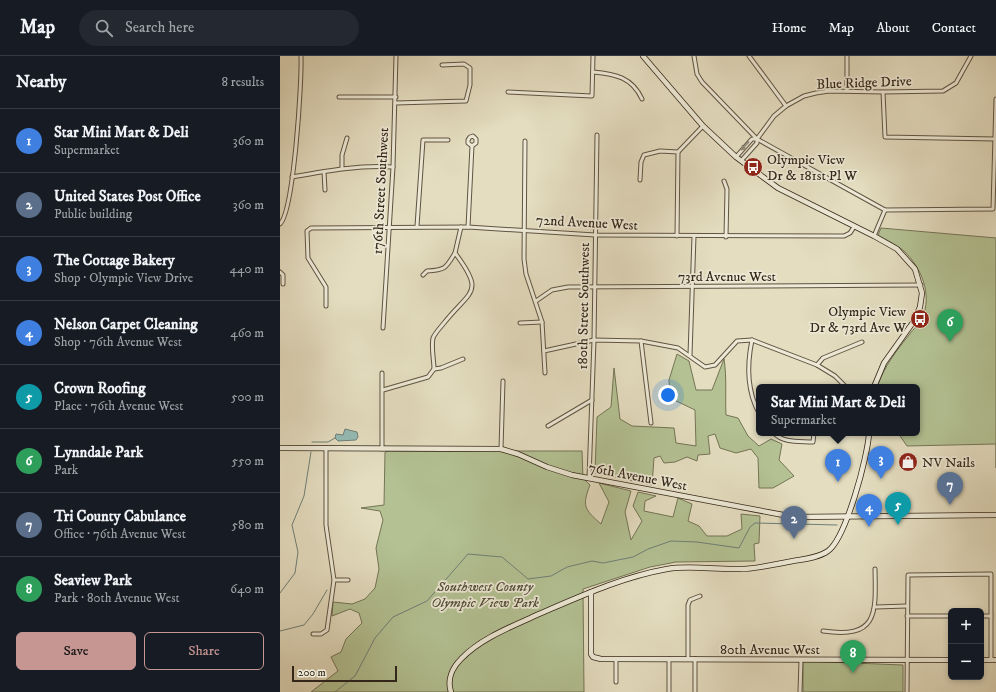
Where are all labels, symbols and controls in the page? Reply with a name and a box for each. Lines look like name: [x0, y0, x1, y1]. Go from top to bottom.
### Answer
search box: [79, 10, 359, 46]
text: Map: [20, 16, 55, 39]
icon: search: [93, 17, 115, 39]
text: Search here: [125, 18, 194, 37]
text: Home: [772, 19, 806, 37]
text: Map: [828, 19, 854, 37]
text: About: [876, 19, 910, 37]
text: Contact: [932, 19, 976, 37]
text: Nearby: [16, 71, 66, 93]
street label: Blue Ridge Drive: [816, 72, 912, 94]
text: 8 results: [222, 74, 264, 90]
text: Star Mini Mart & Deli: [54, 123, 189, 142]
street label: 176th Street Southwest: [369, 127, 393, 255]
text: 1: [27, 133, 31, 149]
text: 360 m: [233, 133, 264, 149]
one-way arrow: [741, 141, 750, 151]
text: Supermarket: [54, 142, 120, 158]
place label: Olympic View Dr & 181st Pl W: [767, 151, 857, 185]
bus stop icon: Olympic View Dr & 181st Pl W: [742, 156, 764, 178]
text: United States Post Office: [54, 187, 201, 206]
text: 2: [26, 197, 32, 213]
text: 360 m: [233, 197, 264, 213]
text: Public building: [54, 206, 132, 222]
street label: 72nd Avenue West: [536, 211, 639, 235]
street label: 180th Street Southwest: [574, 242, 594, 370]
text: The Cottage Bakery: [54, 251, 175, 270]
text: 3: [27, 261, 31, 277]
text: 440 m: [229, 261, 264, 277]
street label: 73rd Avenue West: [678, 268, 777, 286]
text: Shop · Olympic View Drive: [54, 270, 193, 286]
place label: Olympic View Dr & 73rd Ave W: [809, 303, 906, 337]
bus stop icon: Olympic View Dr & 73rd Ave W: [909, 308, 931, 330]
pin: 6: [937, 309, 963, 342]
text: Nelson Carpet Cleaning: [54, 315, 198, 334]
text: 4: [25, 325, 33, 341]
text: 460 m: [230, 325, 264, 341]
text: Shop · 76th Avenue West: [54, 334, 182, 350]
text: Crown Roofing: [54, 379, 146, 398]
popup: [756, 384, 920, 436]
your location: [658, 385, 678, 405]
text: 5: [26, 389, 32, 405]
text: 500 m: [231, 389, 264, 405]
text: Star Mini Mart & Deli: [771, 393, 905, 412]
text: Place · 76th Avenue West: [54, 398, 183, 414]
text: Supermarket: [771, 412, 837, 428]
text: Lynndale Park: [54, 443, 143, 462]
pin: 3: [868, 446, 894, 479]
pin: 1: [825, 449, 851, 482]
shop icon: NV Nails: [897, 451, 919, 473]
text: 6: [26, 453, 32, 469]
text: 550 m: [232, 453, 264, 469]
place label: NV Nails: [922, 454, 975, 472]
street label: 76th Avenue West: [587, 459, 689, 495]
text: Park: [54, 462, 78, 478]
pin: 7: [937, 472, 963, 505]
pin: 5: [885, 492, 911, 525]
pin: 4: [856, 494, 882, 527]
pin: 2: [781, 506, 807, 539]
text: Tri County Cabulance: [54, 507, 186, 526]
text: 7: [26, 517, 32, 533]
text: 580 m: [232, 517, 264, 533]
text: Office · 76th Avenue West: [54, 526, 186, 542]
text: Seaview Park: [54, 571, 132, 590]
park label: Southwest County Olympic View Park: [431, 578, 539, 612]
text: 8: [26, 581, 32, 597]
text: 640 m: [230, 581, 264, 597]
text: Park · 80th Avenue West: [54, 590, 180, 606]
map controls: [948, 608, 984, 680]
button: +: [948, 608, 984, 644]
button: Save: [16, 632, 136, 670]
button: Share: [144, 632, 264, 670]
pin: 8: [840, 640, 866, 673]
street label: 80th Avenue West: [720, 641, 820, 659]
button: −: [948, 644, 984, 680]
scale bar: [292, 664, 397, 683]
text: 200 m: [298, 666, 326, 680]

